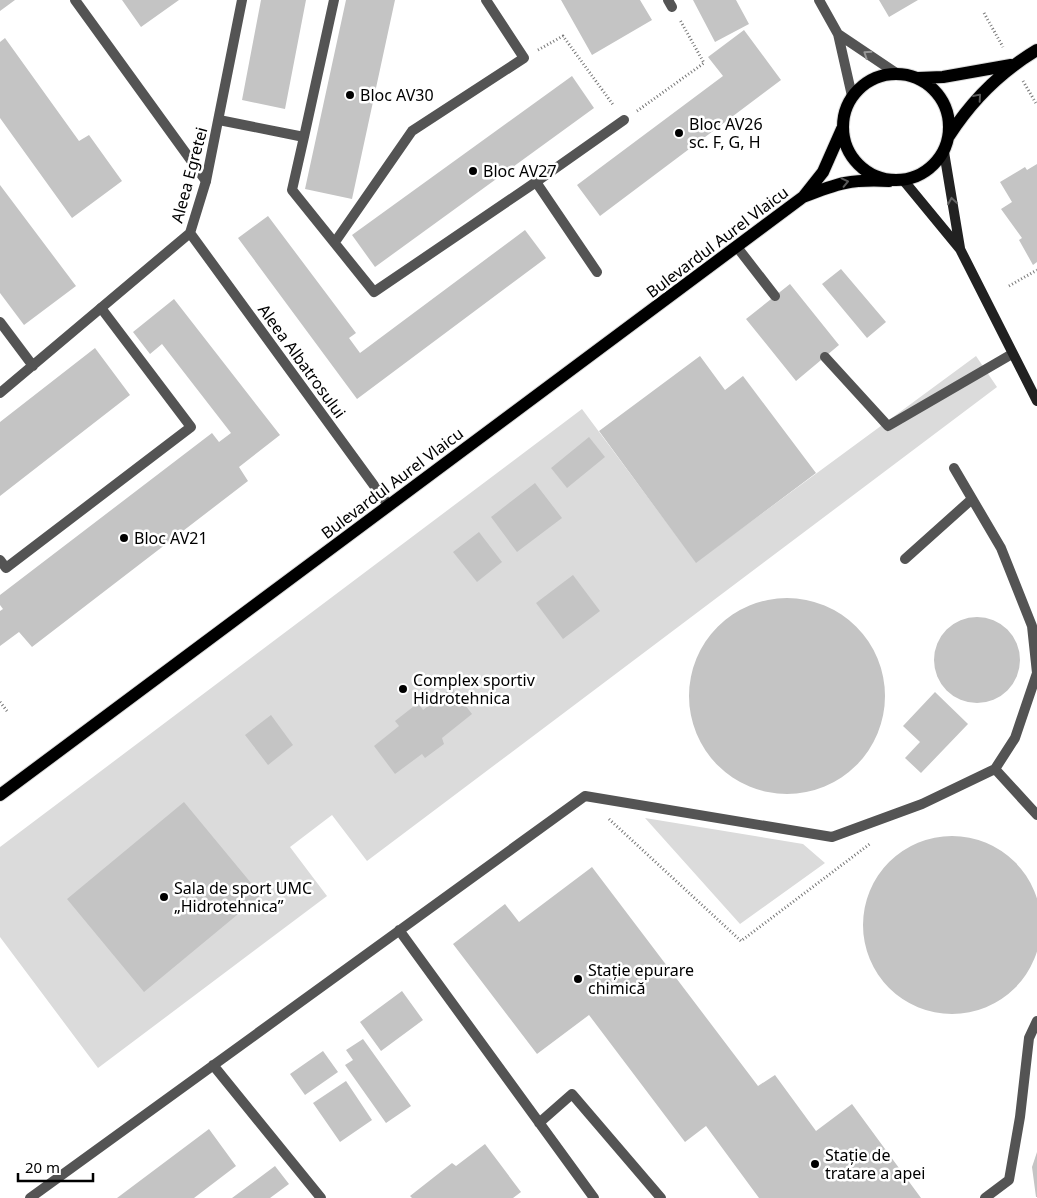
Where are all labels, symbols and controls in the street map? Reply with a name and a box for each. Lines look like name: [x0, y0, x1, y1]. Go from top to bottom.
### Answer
one-way arrow: [864, 51, 873, 60]
place label: Bloc AV30: [360, 84, 434, 106]
marker: Bloc AV30: [344, 89, 356, 101]
one-way arrow: [972, 94, 981, 103]
place label: Bloc AV26 sc. F, G, H: [689, 113, 763, 153]
street label: Aleea Egretei: [166, 125, 212, 225]
marker: Bloc AV26 sc. F, G, H: [673, 127, 685, 139]
place label: Bloc AV27: [483, 160, 557, 182]
marker: Bloc AV27: [467, 165, 479, 177]
one-way arrow: [840, 177, 849, 188]
street label: Bulevardul Aurel Vlaicu: [641, 181, 793, 303]
one-way arrow: [948, 196, 958, 205]
street label: Aleea Albatrosului: [253, 299, 351, 423]
street label: Bulevardul Aurel Vlaicu: [316, 422, 468, 544]
place label: Bloc AV21: [134, 527, 208, 549]
marker: Bloc AV21: [118, 532, 130, 544]
place label: Complex sportiv Hidrotehnica: [413, 669, 536, 709]
marker: Complex sportiv Hidrotehnica: [397, 683, 409, 695]
place label: Sala de sport UMC „Hidrotehnica”: [174, 877, 312, 917]
marker: Sala de sport UMC „Hidrotehnica”: [158, 891, 170, 903]
place label: Stație epurare chimică: [588, 959, 694, 999]
marker: Stație epurare chimică: [572, 973, 584, 985]
place label: Stație de tratare a apei: [825, 1144, 925, 1184]
scale bar: [18, 1150, 92, 1182]
text: 20 m: [25, 1157, 60, 1177]
marker: Stație de tratare a apei: [809, 1158, 821, 1170]

